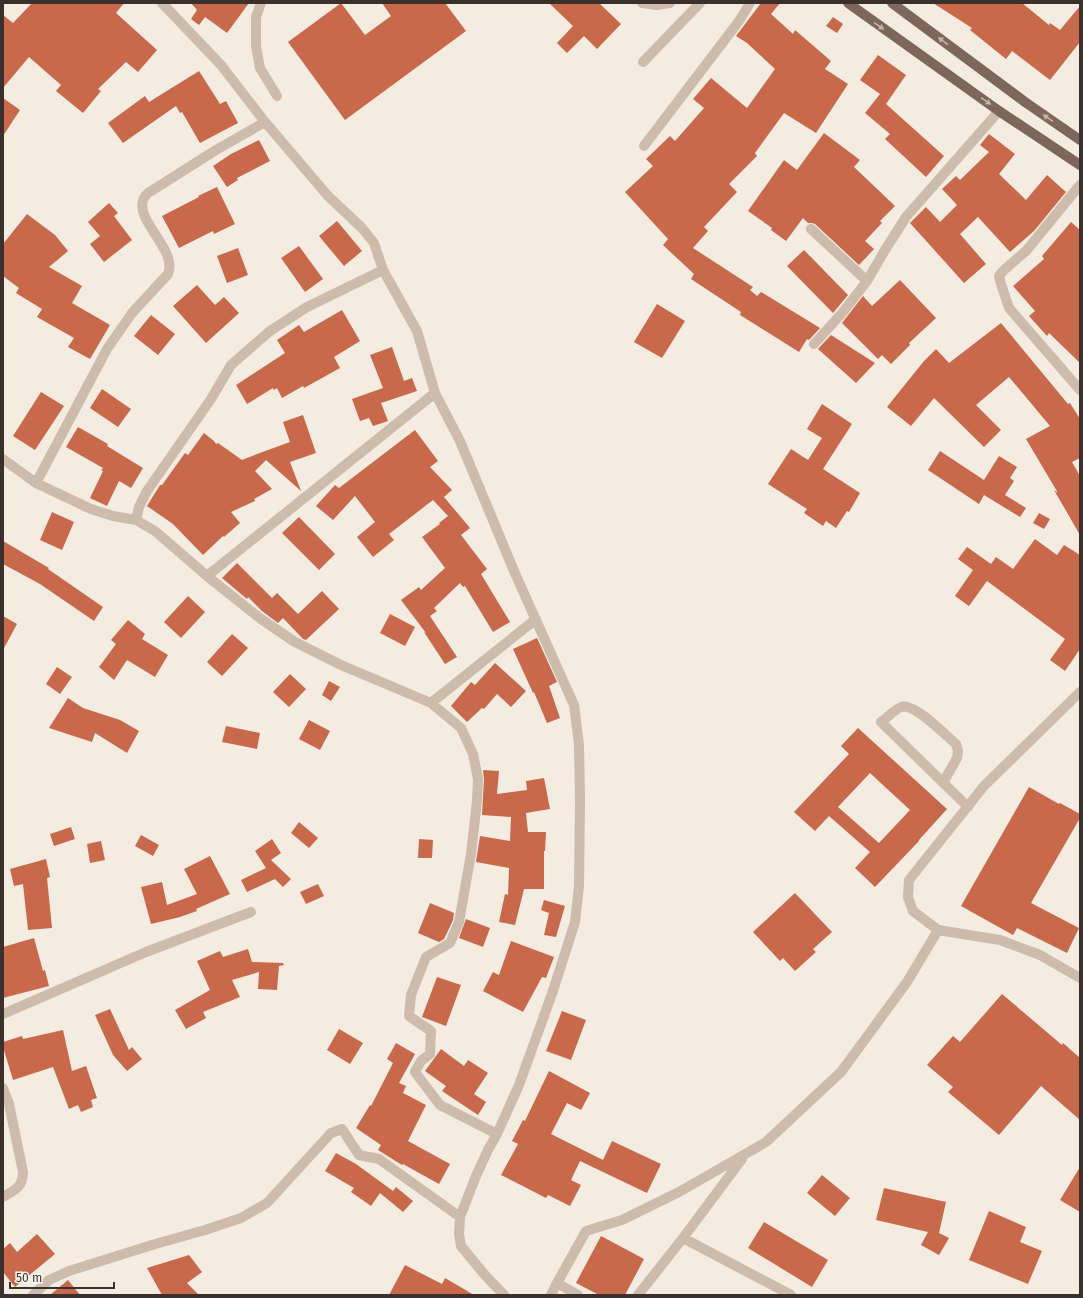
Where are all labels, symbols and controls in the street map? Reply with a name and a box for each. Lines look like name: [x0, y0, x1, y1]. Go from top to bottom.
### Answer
one-way arrow: [874, 22, 885, 30]
one-way arrow: [938, 37, 948, 45]
one-way arrow: [980, 97, 991, 105]
one-way arrow: [1043, 114, 1053, 122]
scale bar: [10, 1264, 114, 1290]
text: 50 m: [16, 1271, 42, 1285]

